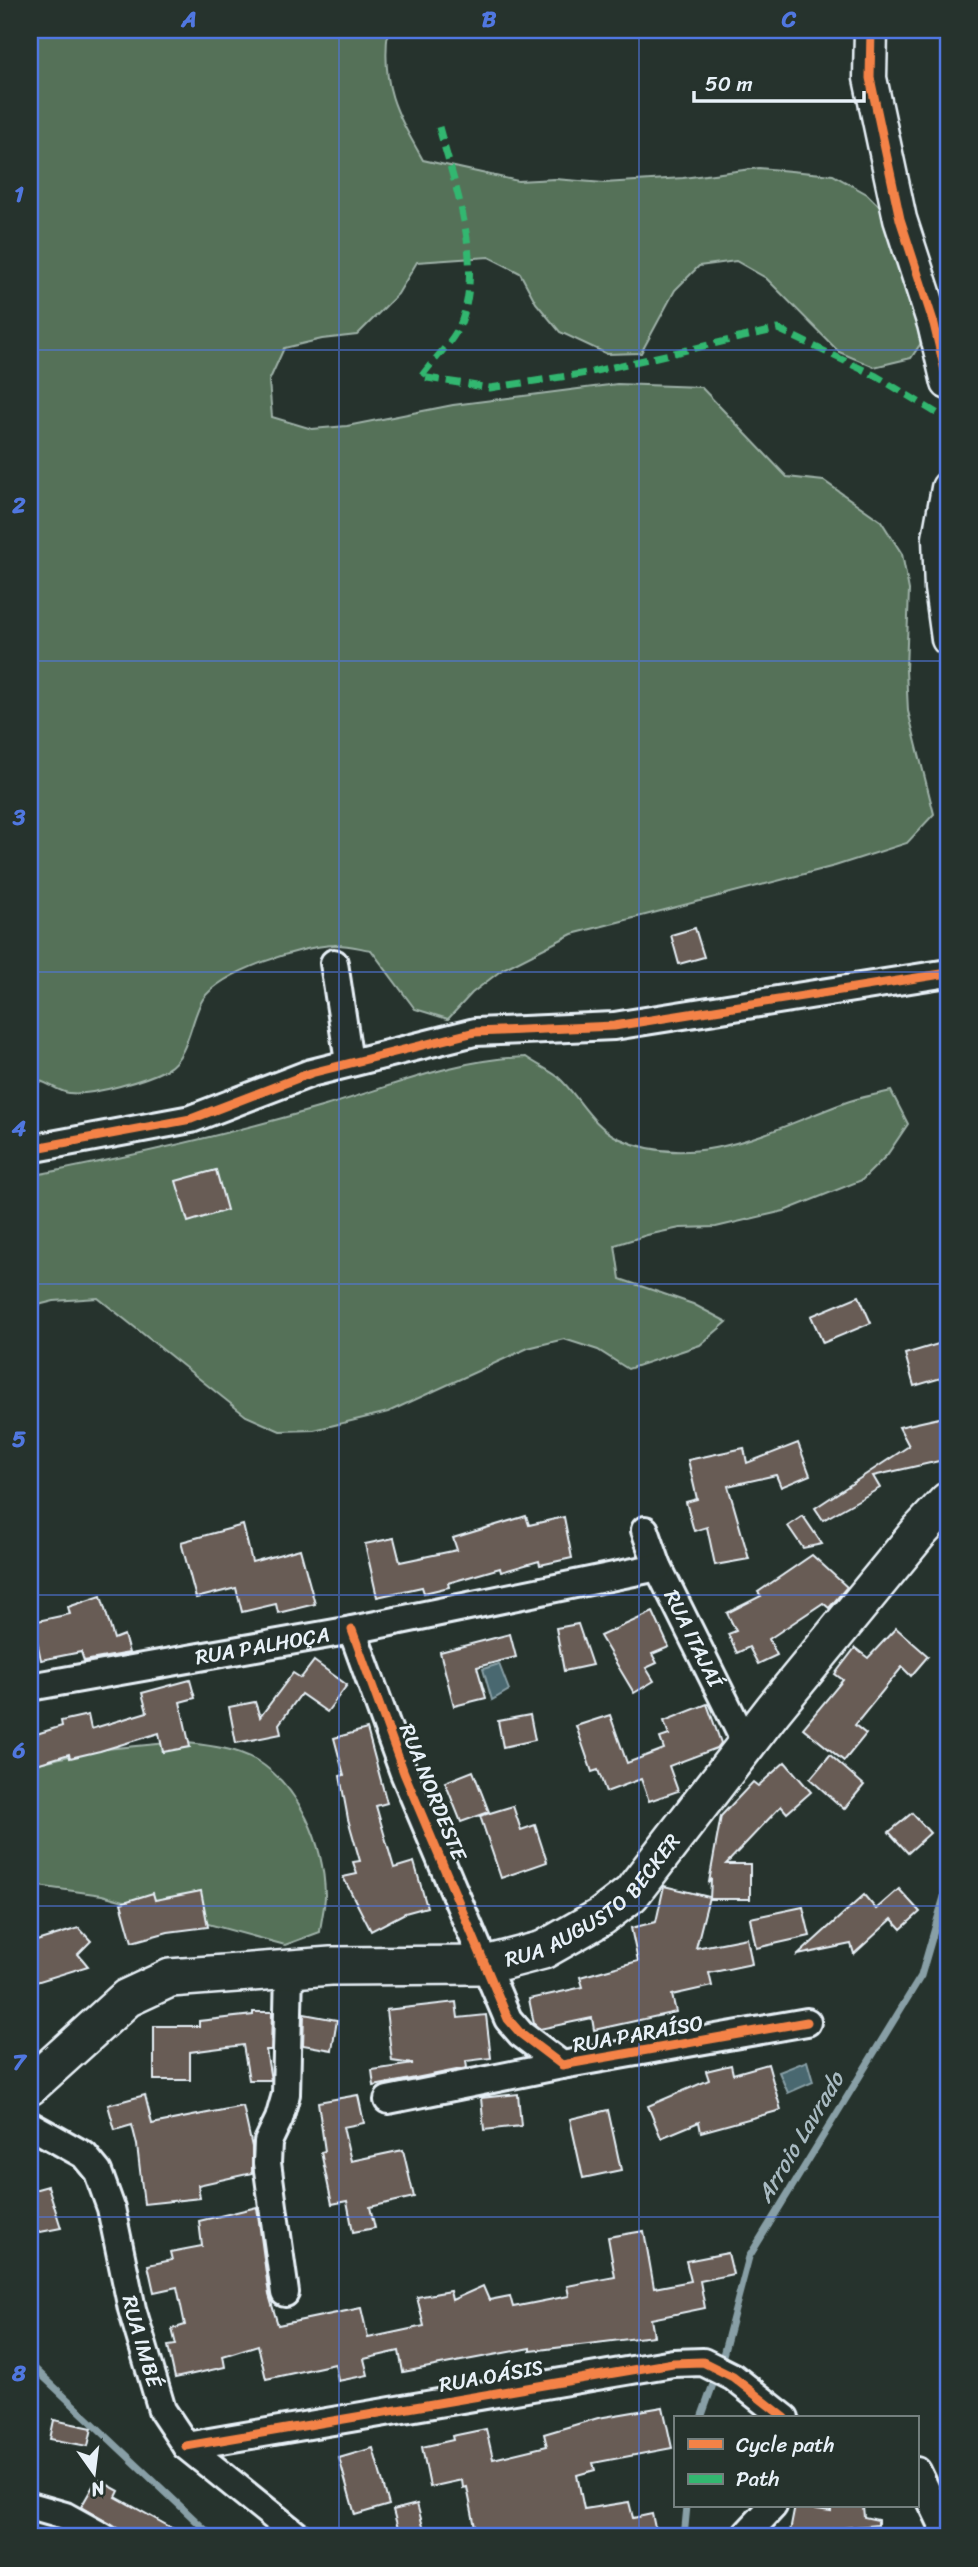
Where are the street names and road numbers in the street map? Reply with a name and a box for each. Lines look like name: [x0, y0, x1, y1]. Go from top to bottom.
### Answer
street label: RUA ITAJAÍ: [653, 1583, 735, 1696]
street label: RUA PALHOÇA: [192, 1615, 332, 1676]
street label: RUA NORDESTE: [388, 1718, 478, 1868]
street label: RUA AUGUSTO BECKER: [501, 1825, 691, 1978]
street label: RUA PARAÍSO: [570, 2004, 706, 2064]
street label: RUA IMBÉ: [111, 2292, 174, 2393]
street label: RUA OÁSIS: [436, 2348, 546, 2404]

